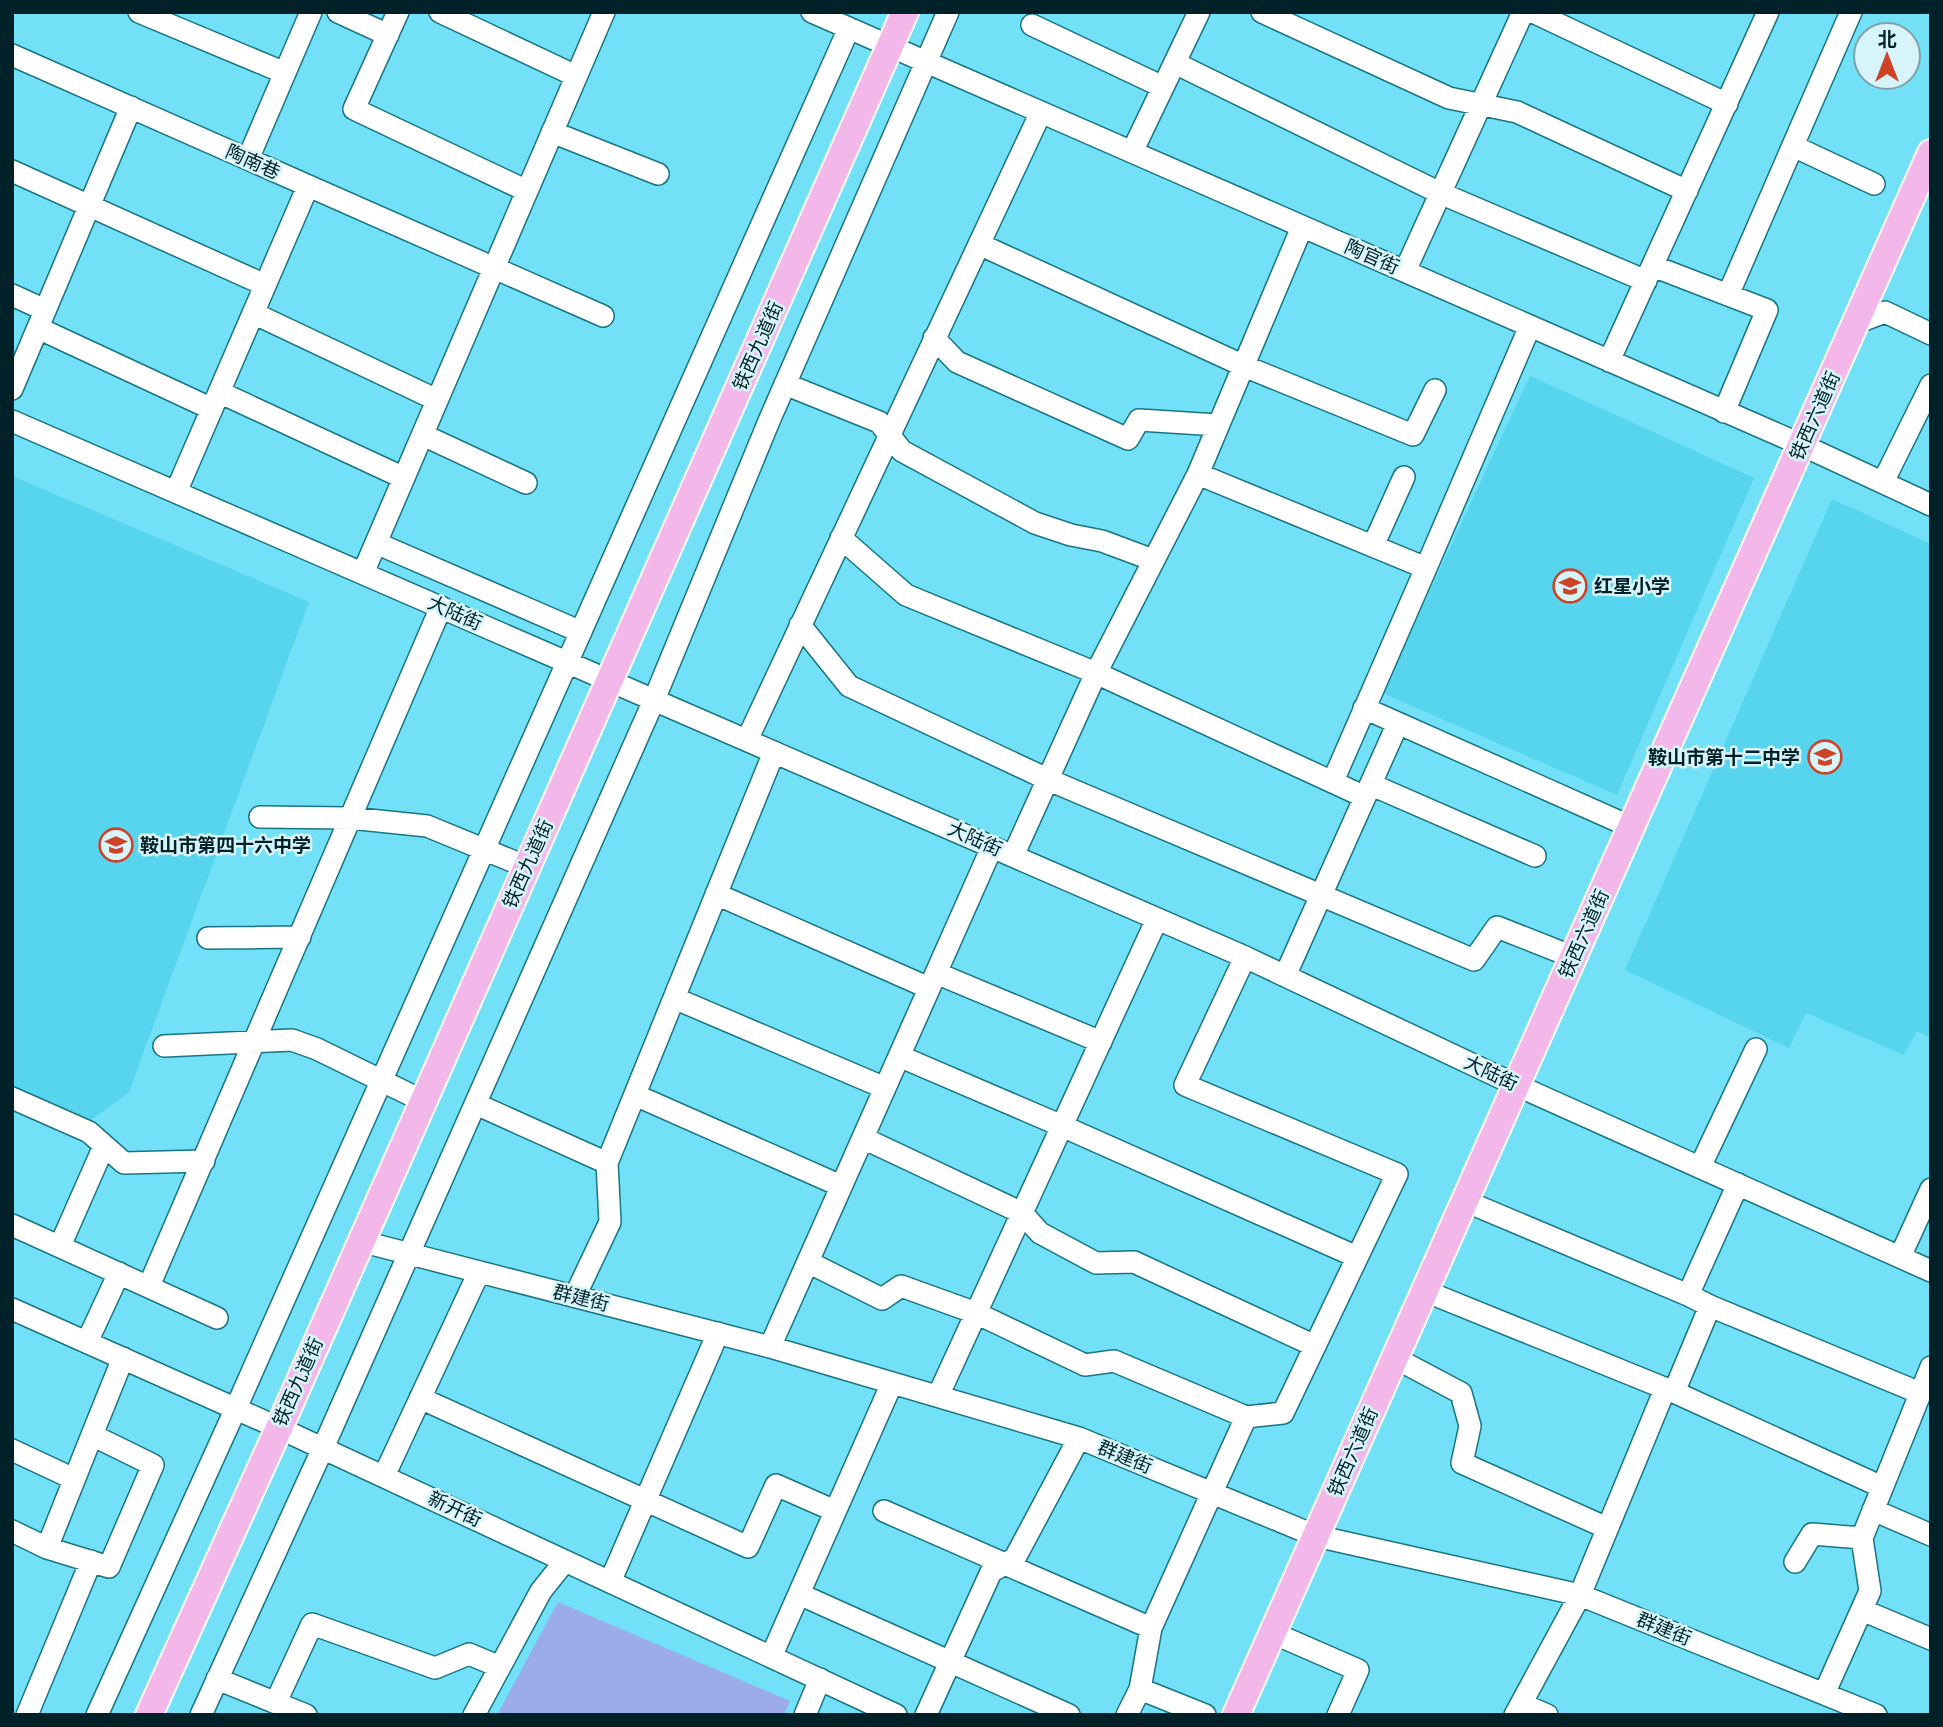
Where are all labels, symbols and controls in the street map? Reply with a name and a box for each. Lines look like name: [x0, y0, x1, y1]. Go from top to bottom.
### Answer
north arrow: [1852, 21, 1922, 91]
text: 北: [1877, 29, 1897, 50]
street label: 陶南巷: [223, 141, 283, 183]
street label: 陶官街: [1342, 236, 1402, 278]
street label: 铁西九道街: [729, 298, 787, 394]
street label: 铁西六道街: [1786, 368, 1844, 464]
school or university icon: 红星小学: [1551, 567, 1589, 605]
place label: 红星小学: [1594, 576, 1670, 597]
street label: 大陆街: [425, 592, 485, 634]
school or university icon: 鞍山市第十二中学: [1806, 738, 1844, 776]
place label: 鞍山市第十二中学: [1648, 747, 1800, 768]
street label: 铁西九道街: [499, 816, 557, 912]
street label: 大陆街: [945, 818, 1005, 860]
school or university icon: 鞍山市第四十六中学: [97, 826, 135, 864]
place label: 鞍山市第四十六中学: [140, 835, 311, 856]
street label: 铁西六道街: [1555, 886, 1613, 982]
street label: 大陆街: [1461, 1051, 1521, 1095]
street label: 群建街: [551, 1281, 611, 1315]
street label: 铁西九道街: [269, 1334, 327, 1430]
street label: 铁西六道街: [1324, 1404, 1382, 1500]
street label: 群建街: [1095, 1437, 1155, 1477]
street label: 新开街: [425, 1487, 485, 1531]
street label: 群建街: [1634, 1609, 1694, 1649]

